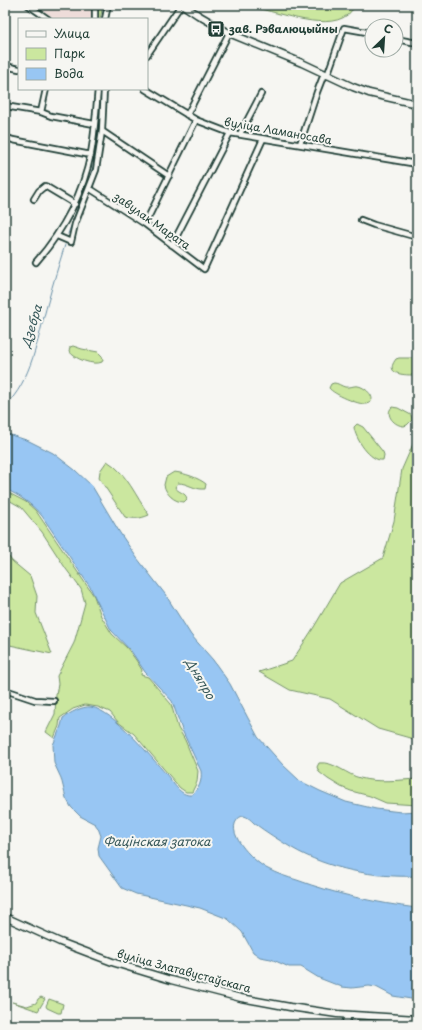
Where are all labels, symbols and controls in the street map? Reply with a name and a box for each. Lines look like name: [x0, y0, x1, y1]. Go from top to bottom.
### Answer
legend: [18, 18, 148, 90]
north arrow: [364, 18, 404, 58]
bus stop icon: зав. Рэвалюцыйны: [206, 19, 226, 39]
text: С: [381, 19, 396, 38]
place label: зав. Рэвалюцыйны: [228, 20, 338, 37]
text: Улица: [54, 24, 90, 42]
text: Парк: [54, 44, 86, 62]
text: Вода: [54, 64, 84, 82]
street label: вуліца Ламаносава: [223, 113, 333, 148]
street label: завулак Марата: [110, 187, 194, 253]
water label: Дзебра: [16, 302, 46, 350]
water label: Дняпро: [181, 654, 221, 703]
water label: Фацінская затока: [103, 832, 211, 850]
street label: вуліца Златавустаўскага: [115, 944, 253, 997]

